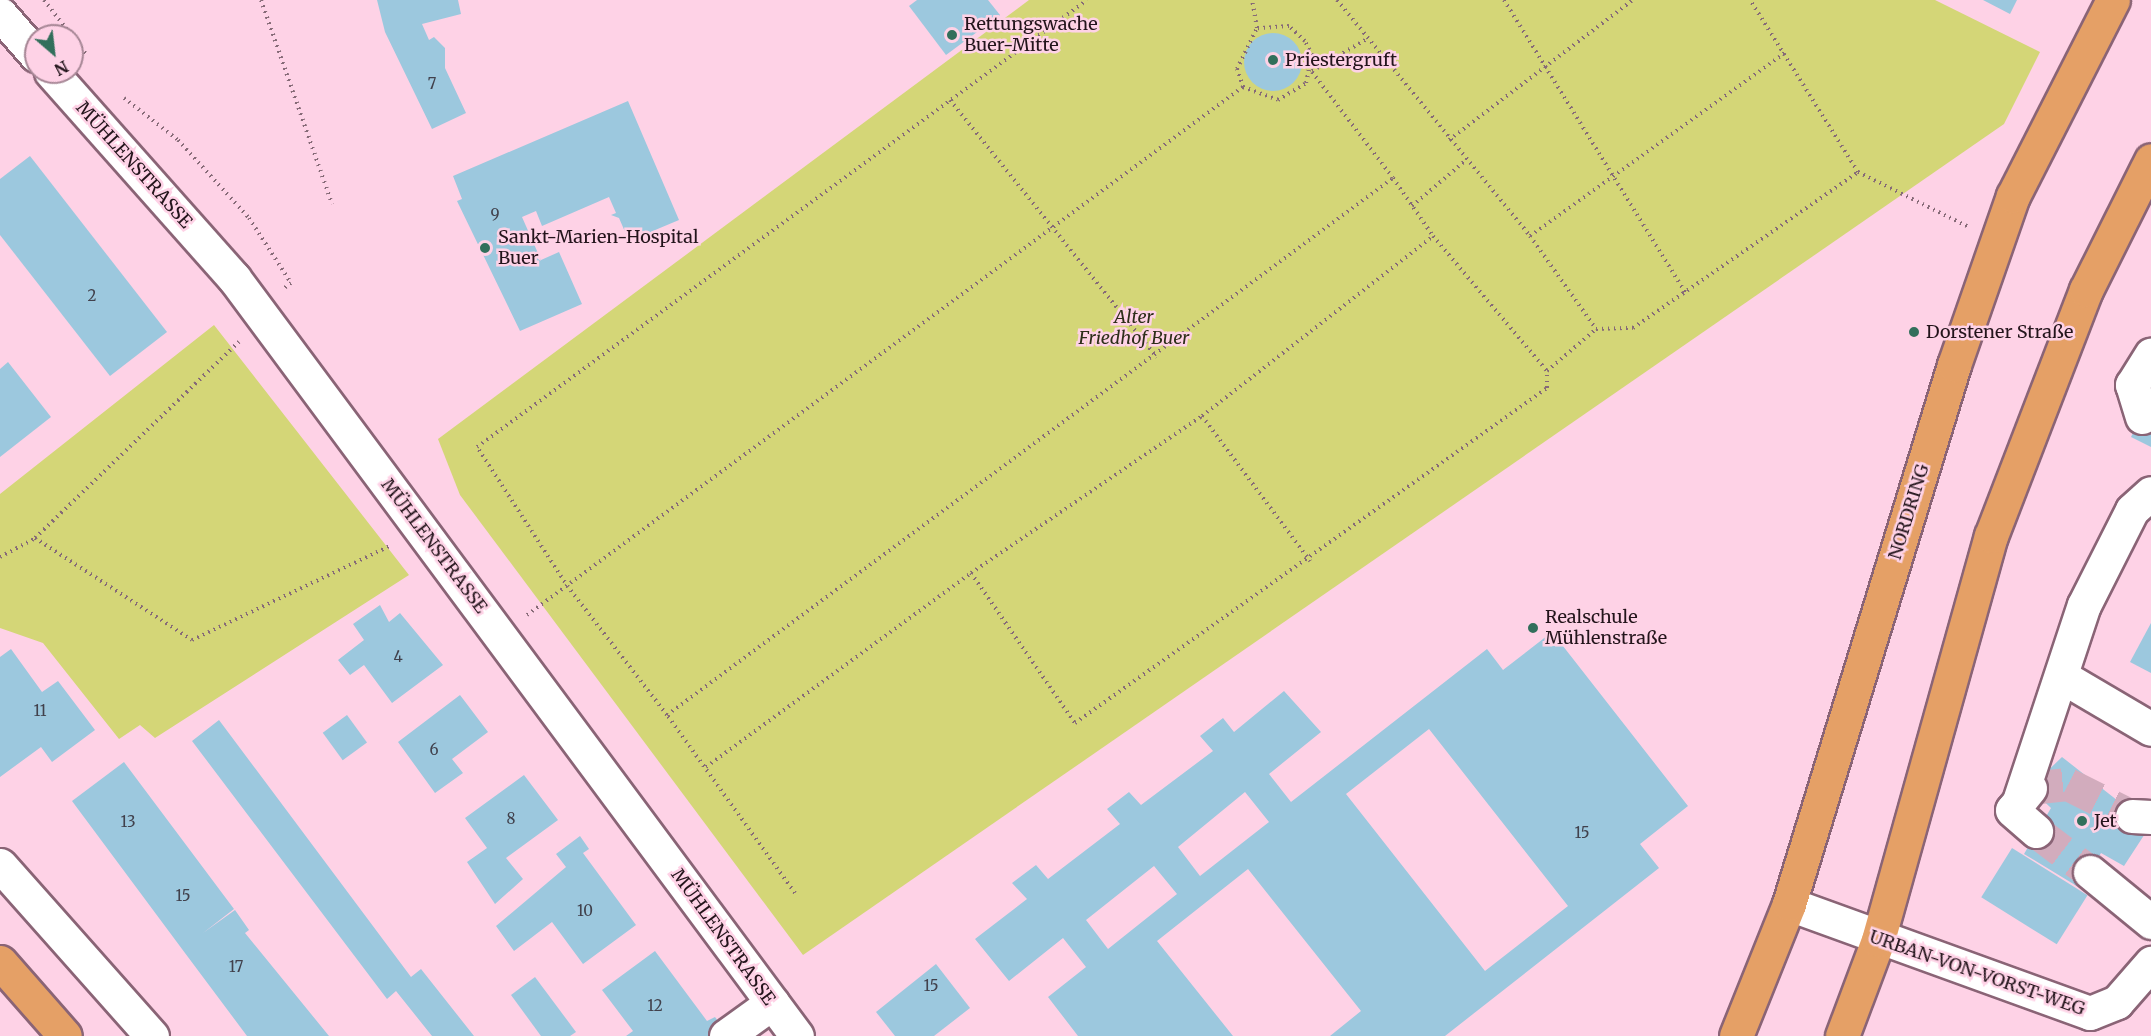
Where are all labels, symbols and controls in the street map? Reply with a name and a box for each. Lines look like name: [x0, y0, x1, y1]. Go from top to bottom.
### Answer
place label: Rettungswache Buer-Mitte: [964, 14, 1098, 57]
north arrow: [24, 24, 84, 84]
marker: Rettungswache Buer-Mitte: [945, 28, 959, 42]
place label: Priestergruft: [1285, 49, 1397, 71]
marker: Priestergruft: [1266, 53, 1280, 67]
text: N: [51, 56, 72, 80]
house number: 7: [428, 75, 436, 93]
street label: MÜHLENSTRASSE: [72, 97, 196, 233]
house number: 9: [490, 206, 500, 224]
place label: Sankt-Marien-Hospital Buer: [498, 227, 698, 270]
marker: Sankt-Marien-Hospital Buer: [476, 239, 494, 257]
house number: 2: [88, 287, 96, 305]
park label: Alter Friedhof Buer: [1079, 307, 1189, 350]
place label: Dorstener Straße: [1926, 321, 2073, 343]
marker: Dorstener Straße: [1907, 325, 1921, 339]
street label: NORDRING: [1884, 462, 1934, 562]
street label: MÜHLENSTRASSE: [376, 474, 492, 618]
place label: Realschule Mühlenstraße: [1545, 607, 1667, 650]
marker: Realschule Mühlenstraße: [1526, 621, 1540, 635]
house number: 4: [393, 648, 403, 666]
house number: 11: [33, 702, 47, 720]
house number: 6: [429, 741, 439, 759]
house number: 8: [507, 810, 515, 828]
place label: Jet: [2094, 810, 2117, 832]
house number: 13: [121, 813, 135, 831]
marker: Jet: [2075, 814, 2089, 828]
house number: 15: [1574, 824, 1590, 842]
street label: MÜHLENSTRASSE: [666, 865, 780, 1009]
house number: 15: [175, 887, 191, 905]
house number: 10: [577, 902, 593, 920]
street label: URBAN-VON-VORST-WEG: [1866, 926, 2088, 1020]
house number: 17: [229, 958, 243, 976]
house number: 15: [923, 977, 939, 995]
house number: 12: [647, 997, 663, 1015]

